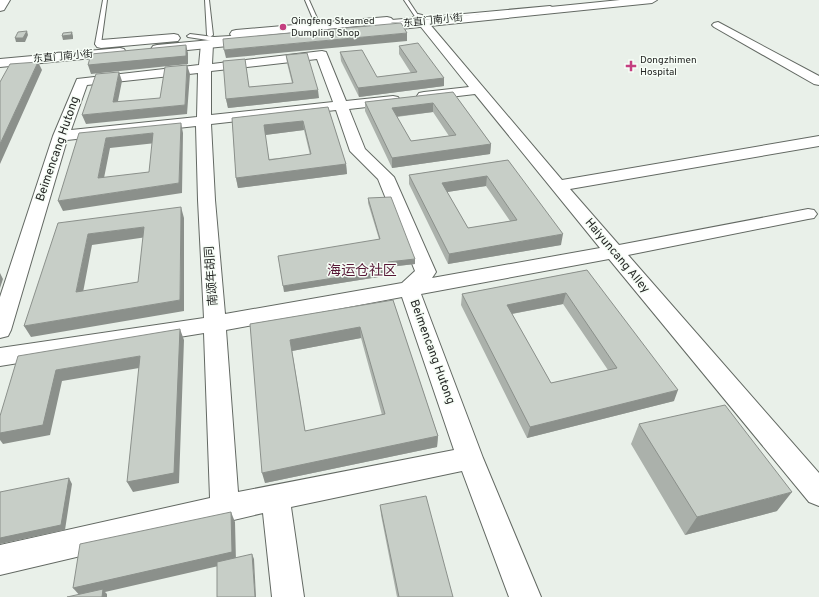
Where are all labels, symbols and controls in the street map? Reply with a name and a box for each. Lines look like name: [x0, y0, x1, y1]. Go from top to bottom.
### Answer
street label: 东直门南小街: [402, 11, 464, 31]
place label: Qingfeng Steamed Dumpling Shop: [291, 15, 375, 40]
marker: Qingfeng Steamed Dumpling Shop: [278, 22, 288, 32]
street label: 东直门南小街: [33, 48, 93, 66]
place label: Dongzhimen Hospital: [640, 54, 697, 79]
marker: Dongzhimen Hospital: [625, 60, 637, 72]
street label: Beimencang Hutong: [33, 94, 83, 204]
street label: Haiyuncang Alley: [581, 215, 653, 297]
street label: 南颂年胡同: [202, 246, 222, 306]
district label: 海运仓社区: [327, 263, 397, 280]
street label: Beimencang Hutong: [406, 298, 458, 406]

